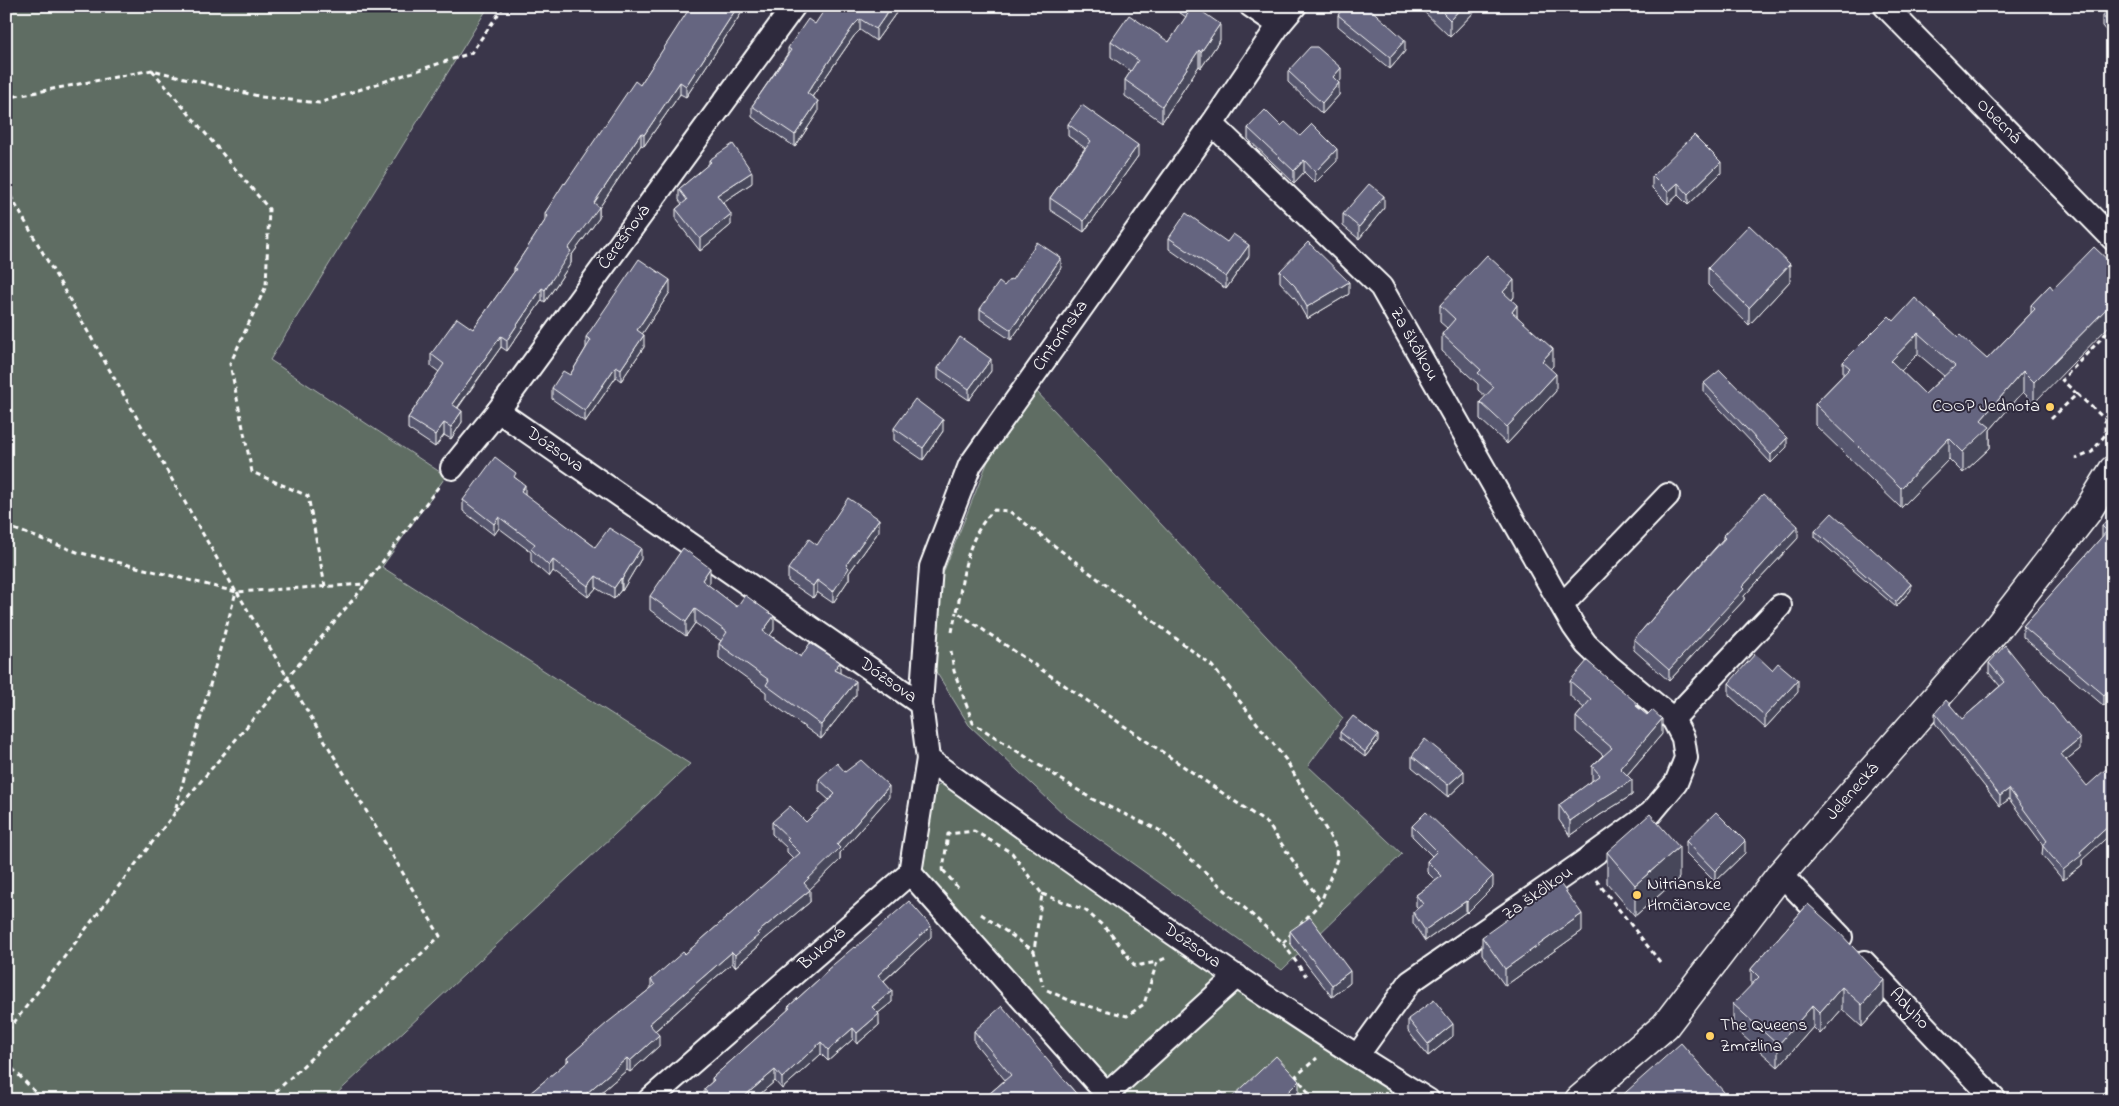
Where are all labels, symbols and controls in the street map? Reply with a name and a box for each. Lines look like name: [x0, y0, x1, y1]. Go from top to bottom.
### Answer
street label: Obecná: [1970, 93, 2027, 151]
street label: Čerešňová: [592, 200, 657, 276]
street label: Cintorínska: [1027, 295, 1095, 377]
street label: Za škôlkou: [1382, 303, 1445, 386]
place label: COOP Jednota: [1932, 394, 2040, 420]
marker: COOP Jednota: [2044, 401, 2056, 413]
street label: Dózsova: [520, 420, 589, 480]
street label: Dózsova: [853, 651, 922, 710]
street label: Jelenecká: [1820, 757, 1886, 827]
street label: Za škôlkou: [1497, 860, 1579, 928]
place label: Nitrianske Hrnčiarovce: [1647, 872, 1732, 919]
marker: Nitrianske Hrnčiarovce: [1631, 889, 1643, 901]
street label: Dózsova: [1157, 916, 1226, 975]
street label: Buková: [792, 921, 852, 978]
street label: Adyho: [1882, 982, 1935, 1036]
place label: The Queens Zmrzlina: [1720, 1013, 1807, 1060]
marker: The Queens Zmrzlina: [1704, 1030, 1716, 1042]

